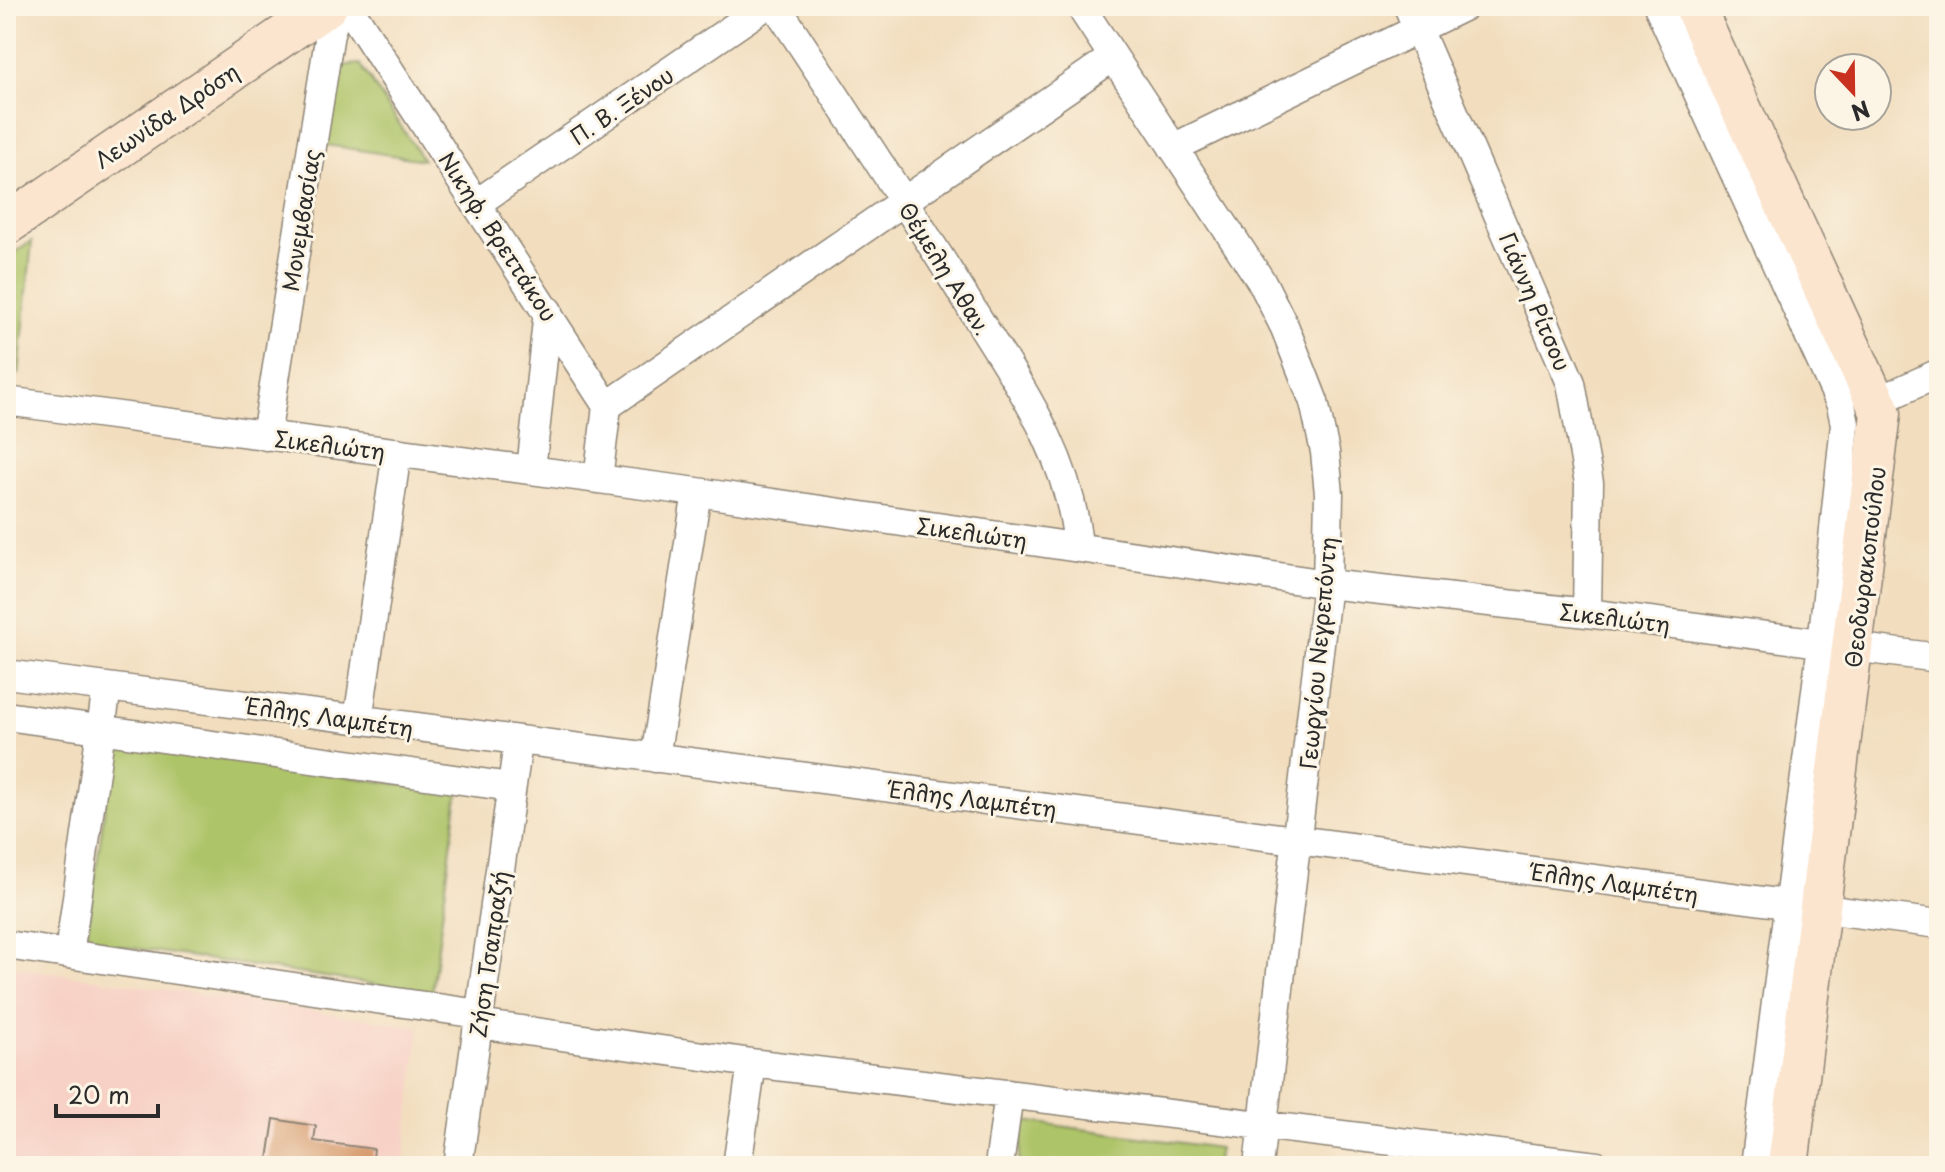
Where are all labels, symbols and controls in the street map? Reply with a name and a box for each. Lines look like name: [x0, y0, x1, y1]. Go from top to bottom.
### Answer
north arrow: [1813, 52, 1893, 132]
street label: Λεωνίδα Δρόση: [87, 54, 245, 176]
street label: Π. Β. Ξένου: [562, 58, 680, 152]
text: N: [1847, 93, 1875, 130]
street label: Νικηφ. Βρεττάκου: [432, 145, 566, 327]
street label: Μονεμβασίας: [272, 146, 328, 294]
street label: Θέμελη Αθαν.: [892, 195, 1000, 341]
street label: Γιάννη Ρίτσου: [1492, 227, 1580, 375]
street label: Σικελιώτη: [273, 421, 387, 467]
street label: Θεοδωρακοπούλου: [1835, 464, 1893, 670]
street label: Σικελιώτη: [915, 508, 1029, 556]
street label: Γεωργίου Νεγρεπόντη: [1290, 535, 1344, 771]
street label: Σικελιώτη: [1558, 594, 1672, 640]
street label: Έλλης Λαμπέτη: [241, 688, 416, 744]
street label: Έλλης Λαμπέτη: [884, 771, 1059, 825]
street label: Έλλης Λαμπέτη: [1526, 854, 1701, 910]
street label: Ζήση Τσαπραζή: [460, 869, 516, 1039]
scale bar: [56, 1068, 158, 1118]
text: 20 m: [68, 1076, 130, 1112]

